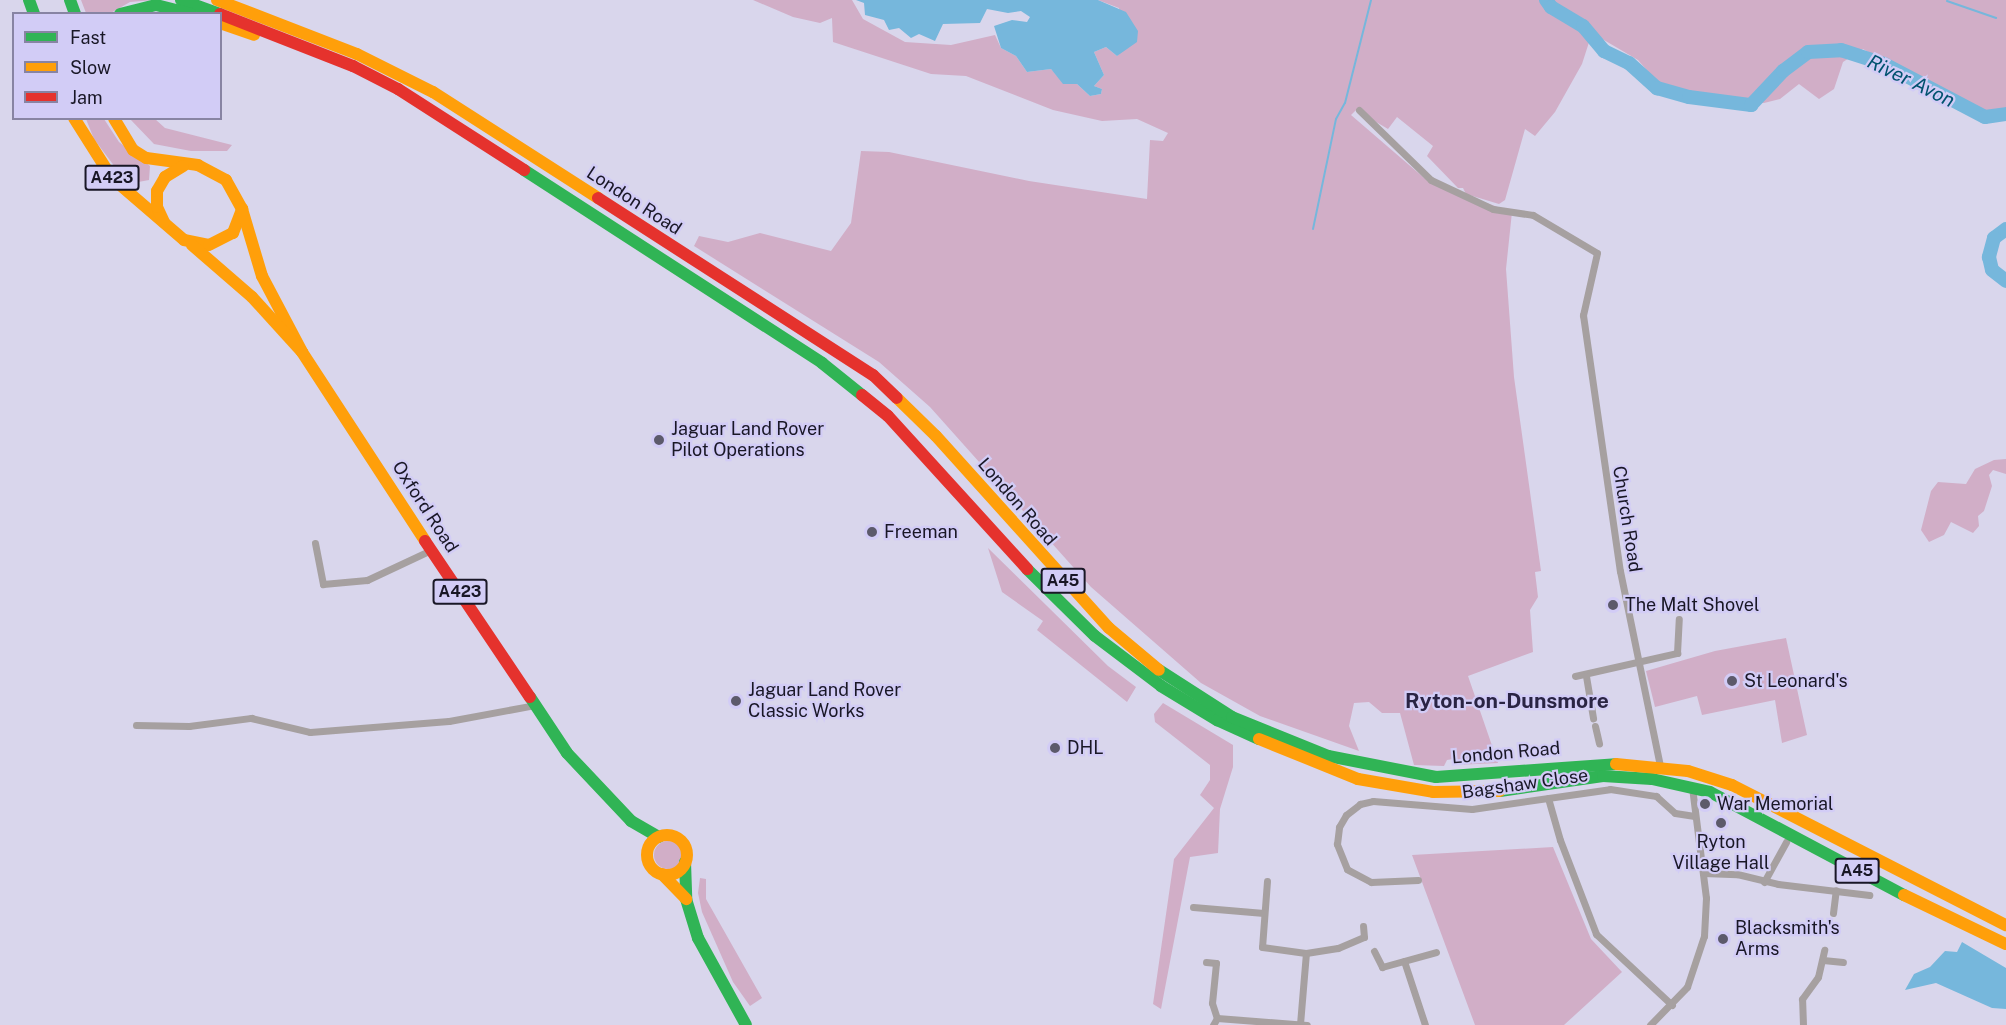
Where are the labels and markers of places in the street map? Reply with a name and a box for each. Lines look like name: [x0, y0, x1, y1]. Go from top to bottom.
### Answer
place label: Jaguar Land Rover Pilot Operations: [671, 419, 824, 462]
marker: Jaguar Land Rover Pilot Operations: [652, 433, 666, 447]
place label: Freeman: [884, 521, 958, 543]
marker: Freeman: [865, 525, 879, 539]
place label: The Malt Shovel: [1625, 594, 1760, 616]
marker: The Malt Shovel: [1606, 598, 1620, 612]
place label: St Leonard's: [1744, 670, 1848, 692]
marker: St Leonard's: [1725, 674, 1739, 688]
place label: Jaguar Land Rover Classic Works: [748, 680, 901, 722]
marker: Jaguar Land Rover Classic Works: [729, 694, 743, 708]
place label: DHL: [1067, 737, 1104, 759]
marker: DHL: [1048, 741, 1062, 755]
place label: War Memorial: [1717, 793, 1833, 815]
marker: War Memorial: [1698, 797, 1712, 811]
marker: Ryton Village Hall: [1714, 816, 1728, 830]
place label: Ryton Village Hall: [1673, 832, 1769, 874]
place label: Blacksmith's Arms: [1735, 918, 1840, 960]
marker: Blacksmith's Arms: [1716, 932, 1730, 946]

